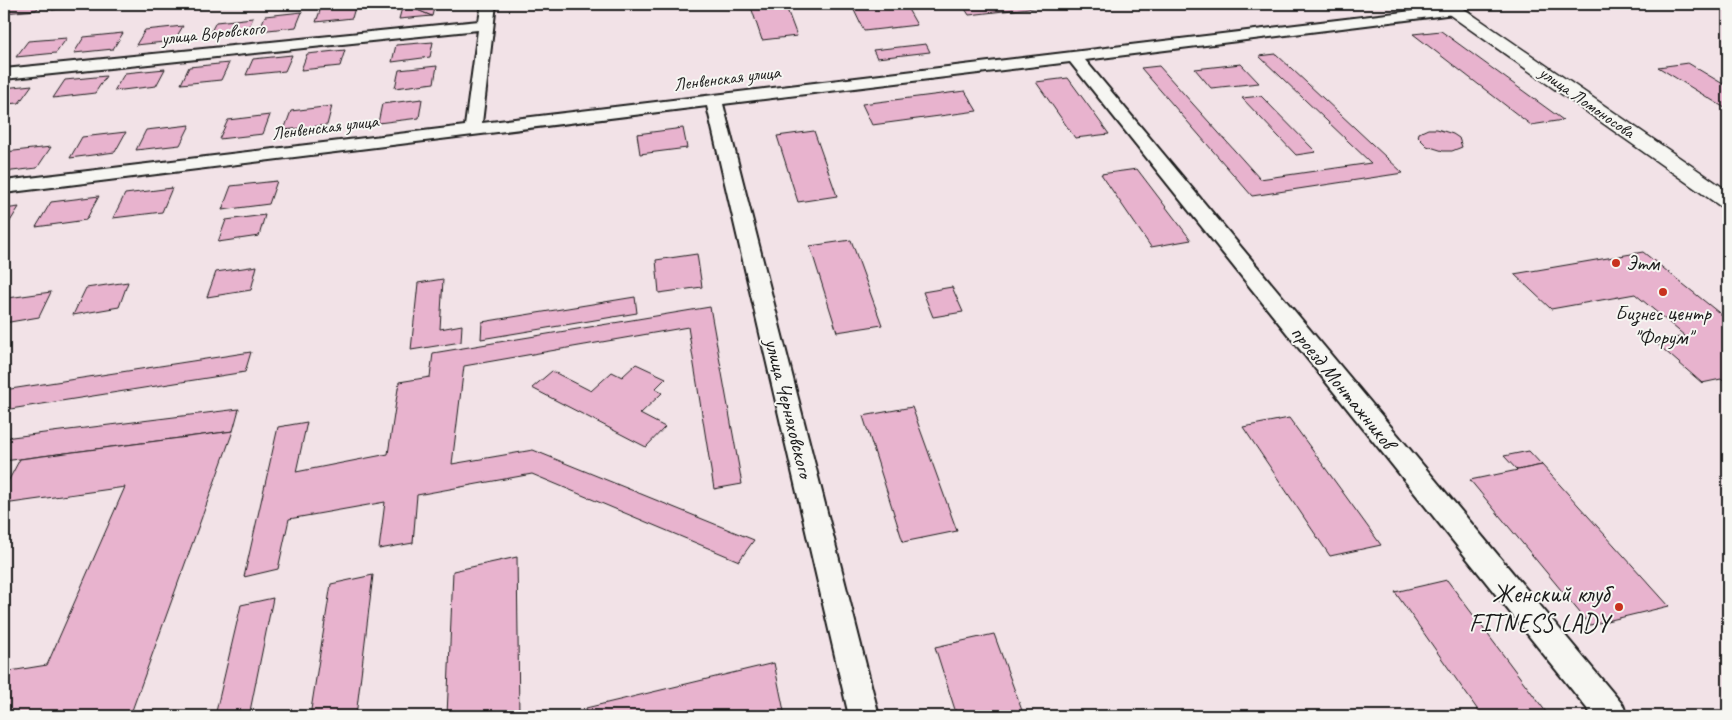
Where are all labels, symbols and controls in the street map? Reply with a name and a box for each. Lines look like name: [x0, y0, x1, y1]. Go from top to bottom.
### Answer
street label: улица Воровского: [159, 16, 267, 49]
street label: Ленвенская улица: [672, 60, 783, 95]
street label: улица Ломоносова: [1534, 61, 1640, 144]
street label: Ленвенская улица: [270, 109, 381, 144]
place label: Этм: [1626, 250, 1661, 276]
marker: Этм: [1610, 257, 1622, 269]
marker: Бизнес центр "Форум": [1657, 286, 1669, 298]
place label: Бизнес центр "Форум": [1615, 300, 1712, 350]
street label: проезд Монтажников: [1285, 320, 1404, 458]
street label: улица Черняховского: [759, 334, 820, 483]
place label: Женский клуб FITNESS LADY: [1469, 578, 1615, 639]
marker: Женский клуб FITNESS LADY: [1613, 601, 1625, 613]

